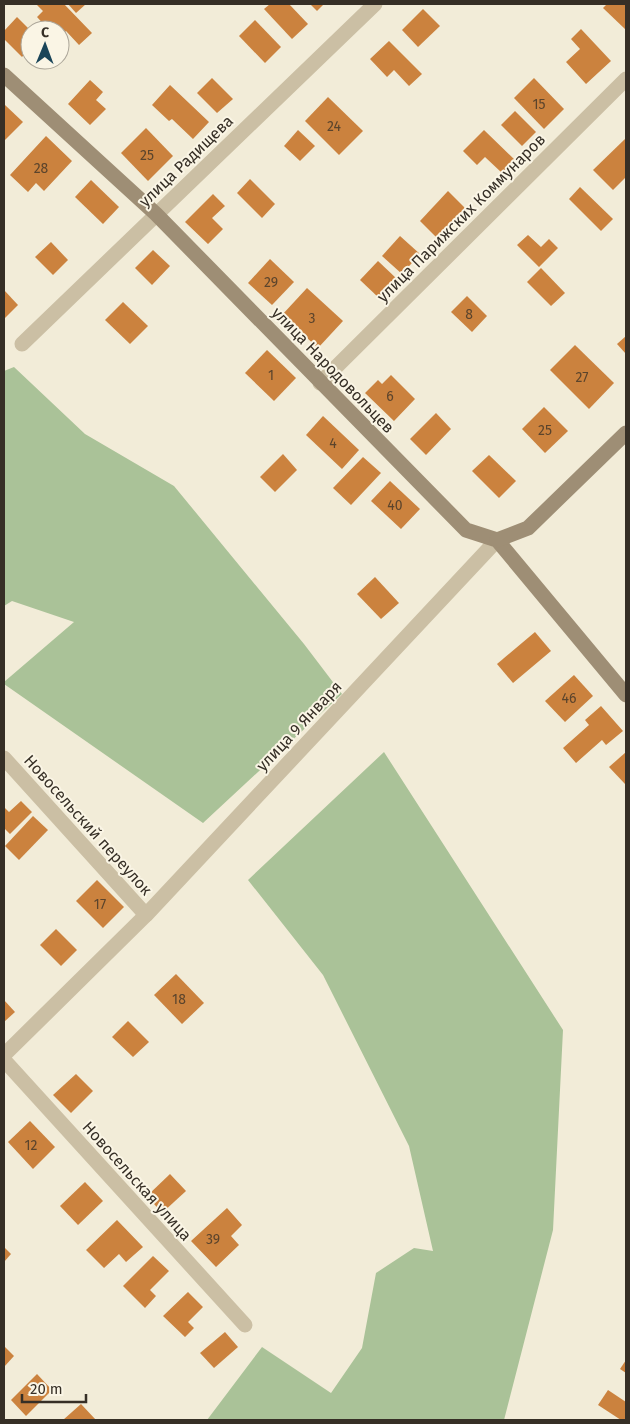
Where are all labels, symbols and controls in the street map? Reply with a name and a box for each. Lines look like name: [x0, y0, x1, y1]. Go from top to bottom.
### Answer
north arrow: [20, 20, 70, 70]
text: С: [41, 24, 49, 41]
house number: 15: [532, 96, 546, 113]
street label: улица Радищева: [135, 111, 237, 211]
house number: 24: [327, 118, 342, 135]
street label: улица Парижских Коммунаров: [373, 130, 549, 306]
house number: 25: [140, 147, 154, 164]
house number: 28: [34, 160, 49, 177]
house number: 29: [264, 274, 278, 291]
street label: улица Народовольцев: [268, 303, 398, 437]
house number: 8: [465, 306, 473, 323]
house number: 3: [309, 310, 316, 327]
house number: 1: [268, 367, 274, 384]
house number: 27: [575, 369, 589, 386]
house number: 6: [386, 388, 394, 405]
house number: 25: [538, 422, 552, 439]
house number: 4: [329, 435, 337, 452]
house number: 40: [387, 497, 403, 514]
street label: улица 9 Января: [252, 677, 346, 775]
house number: 46: [562, 690, 576, 707]
street label: Новосельский переулок: [20, 751, 156, 900]
house number: 17: [94, 896, 106, 913]
house number: 18: [172, 991, 186, 1008]
street label: Новосельская улица: [78, 1117, 196, 1245]
house number: 12: [25, 1137, 38, 1154]
house number: 39: [206, 1231, 220, 1248]
scale bar: [22, 1372, 86, 1404]
text: 20 m: [30, 1380, 63, 1398]

